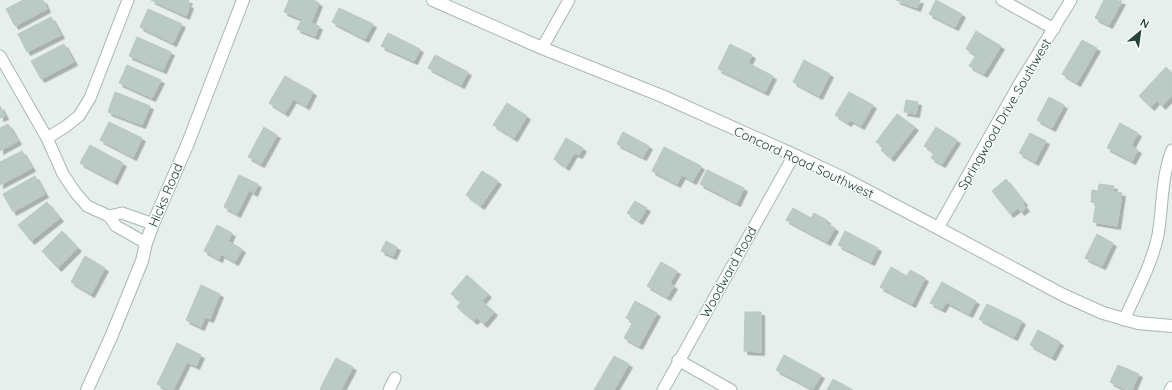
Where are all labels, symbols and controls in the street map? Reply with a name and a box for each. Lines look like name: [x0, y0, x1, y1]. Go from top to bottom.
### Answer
north arrow: [1120, 12, 1160, 52]
text: N: [1138, 15, 1152, 31]
street label: Springwood Drive Southwest: [954, 35, 1054, 193]
street label: Concord Road Southwest: [732, 123, 876, 201]
street label: Hicks Road: [144, 161, 186, 229]
street label: Woodward Road: [696, 223, 760, 321]

